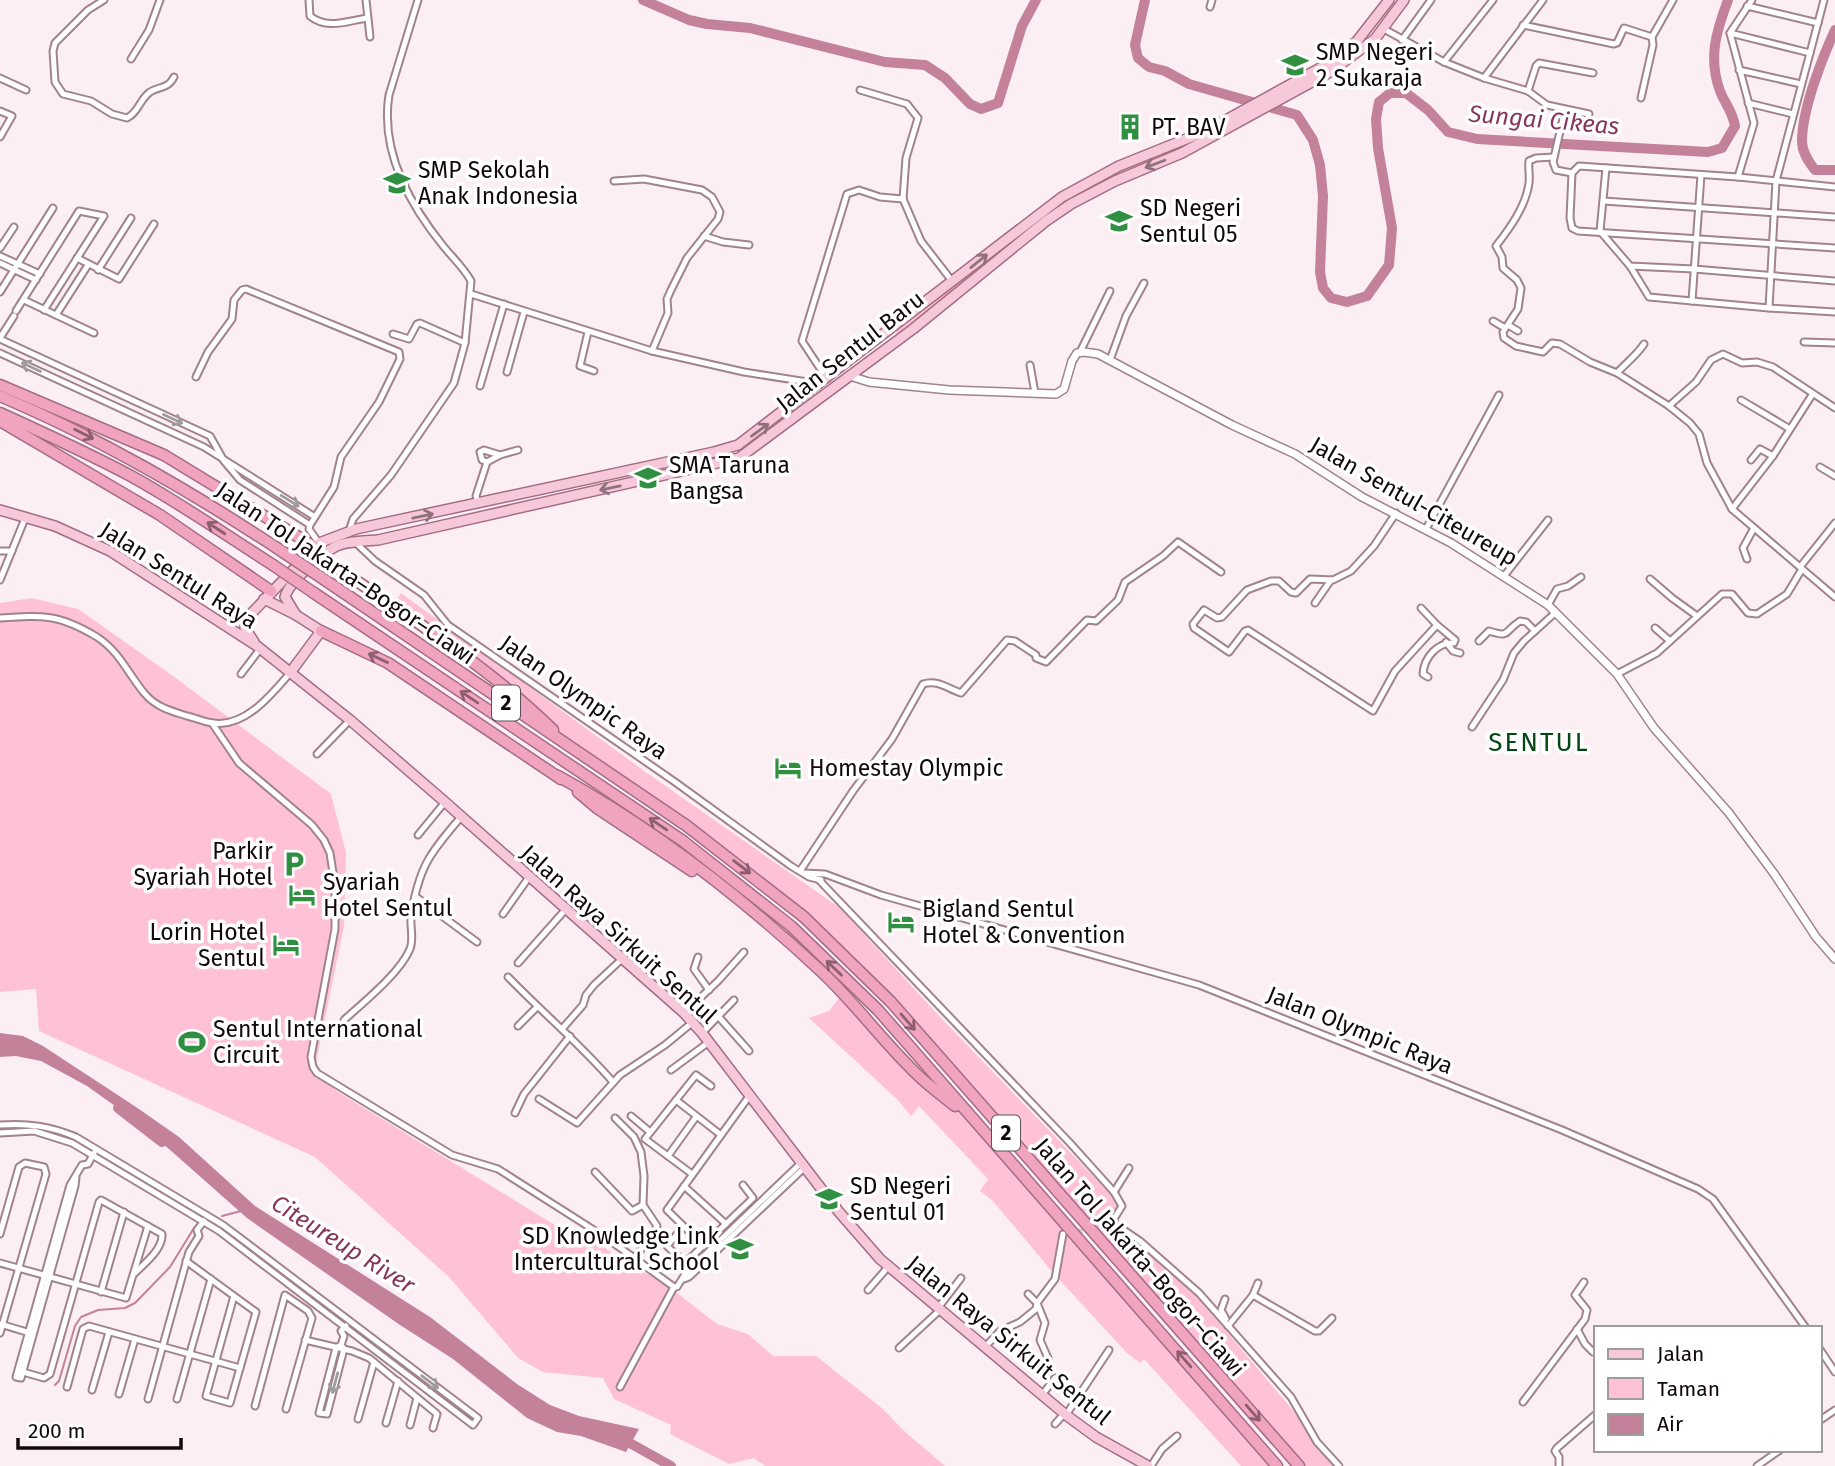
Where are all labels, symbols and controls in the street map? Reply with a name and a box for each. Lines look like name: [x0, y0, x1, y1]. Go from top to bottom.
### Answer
place label: SMP Negeri 2 Sukaraja: [1316, 38, 1433, 92]
school or university icon: SMP Negeri 2 Sukaraja: [1280, 50, 1310, 80]
water label: Sungai Cikeas: [1466, 99, 1621, 141]
building icon: PT. BAV: [1115, 112, 1145, 142]
place label: PT. BAV: [1151, 113, 1226, 141]
place label: SMP Sekolah Anak Indonesia: [418, 156, 578, 210]
one-way arrow: [1144, 159, 1166, 171]
school or university icon: SMP Sekolah Anak Indonesia: [382, 168, 412, 198]
place label: SD Negeri Sentul 05: [1140, 194, 1241, 248]
school or university icon: SD Negeri Sentul 05: [1104, 206, 1134, 236]
one-way arrow: [969, 253, 987, 268]
street label: Jalan Sentul Baru: [771, 285, 929, 417]
one-way arrow: [21, 360, 42, 373]
one-way arrow: [162, 413, 183, 426]
one-way arrow: [750, 422, 769, 437]
one-way arrow: [73, 428, 94, 441]
street label: Jalan Sentul-Citeureup: [1305, 430, 1523, 572]
place label: SMA Taruna Bangsa: [669, 451, 790, 505]
school or university icon: SMA Taruna Bangsa: [633, 463, 663, 493]
street label: Jalan Tol Jakarta–Bogor–Ciawi: [211, 476, 481, 670]
one-way arrow: [599, 481, 622, 495]
one-way arrow: [280, 495, 300, 509]
one-way arrow: [411, 508, 434, 522]
street label: Jalan Sentul Raya: [95, 515, 263, 635]
one-way arrow: [206, 520, 226, 534]
street label: Jalan Olympic Raya: [495, 629, 673, 765]
one-way arrow: [368, 651, 389, 664]
road number: 2: [492, 686, 520, 720]
one-way arrow: [460, 690, 479, 704]
district label: SENTUL: [1488, 727, 1590, 758]
hotel icon: Homestay Olympic: [773, 753, 803, 783]
place label: Homestay Olympic: [809, 754, 1003, 782]
one-way arrow: [649, 817, 668, 832]
place label: Parkir Syariah Hotel: [133, 837, 273, 891]
street label: Jalan Raya Sirkuit Sentul: [515, 839, 723, 1030]
parking icon: Parkir Syariah Hotel: [279, 849, 309, 879]
one-way arrow: [732, 860, 751, 874]
place label: Syariah Hotel Sentul: [323, 868, 453, 922]
hotel icon: Syariah Hotel Sentul: [287, 880, 317, 910]
place label: Bigland Sentul Hotel & Convention: [922, 895, 1125, 949]
hotel icon: Bigland Sentul Hotel & Convention: [886, 907, 916, 937]
place label: Lorin Hotel Sentul: [149, 918, 265, 972]
hotel icon: Lorin Hotel Sentul: [271, 930, 301, 960]
one-way arrow: [826, 959, 843, 976]
street label: Jalan Olympic Raya: [1263, 980, 1457, 1080]
one-way arrow: [900, 1012, 916, 1030]
place label: Sentul International Circuit: [213, 1015, 423, 1069]
sports icon: Sentul International Circuit: [177, 1027, 207, 1057]
road number: 2: [992, 1116, 1020, 1150]
street label: Jalan Tol Jakarta–Bogor–Ciawi: [1029, 1132, 1251, 1382]
place label: SD Negeri Sentul 01: [850, 1172, 951, 1226]
school or university icon: SD Negeri Sentul 01: [814, 1184, 844, 1214]
water label: Citeureup River: [266, 1189, 420, 1300]
place label: SD Knowledge Link Intercultural School: [514, 1222, 719, 1276]
school or university icon: SD Knowledge Link Intercultural School: [725, 1234, 755, 1264]
street label: Jalan Raya Sirkuit Sentul: [901, 1249, 1117, 1431]
legend: [1594, 1326, 1821, 1452]
text: Jalan: [1657, 1341, 1704, 1367]
one-way arrow: [1176, 1350, 1192, 1368]
one-way arrow: [328, 1371, 341, 1394]
one-way arrow: [420, 1374, 439, 1389]
text: Taman: [1657, 1376, 1720, 1402]
one-way arrow: [1245, 1404, 1261, 1422]
scale bar: [18, 1406, 180, 1450]
text: Air: [1657, 1411, 1683, 1437]
text: 200 m: [28, 1418, 85, 1444]

